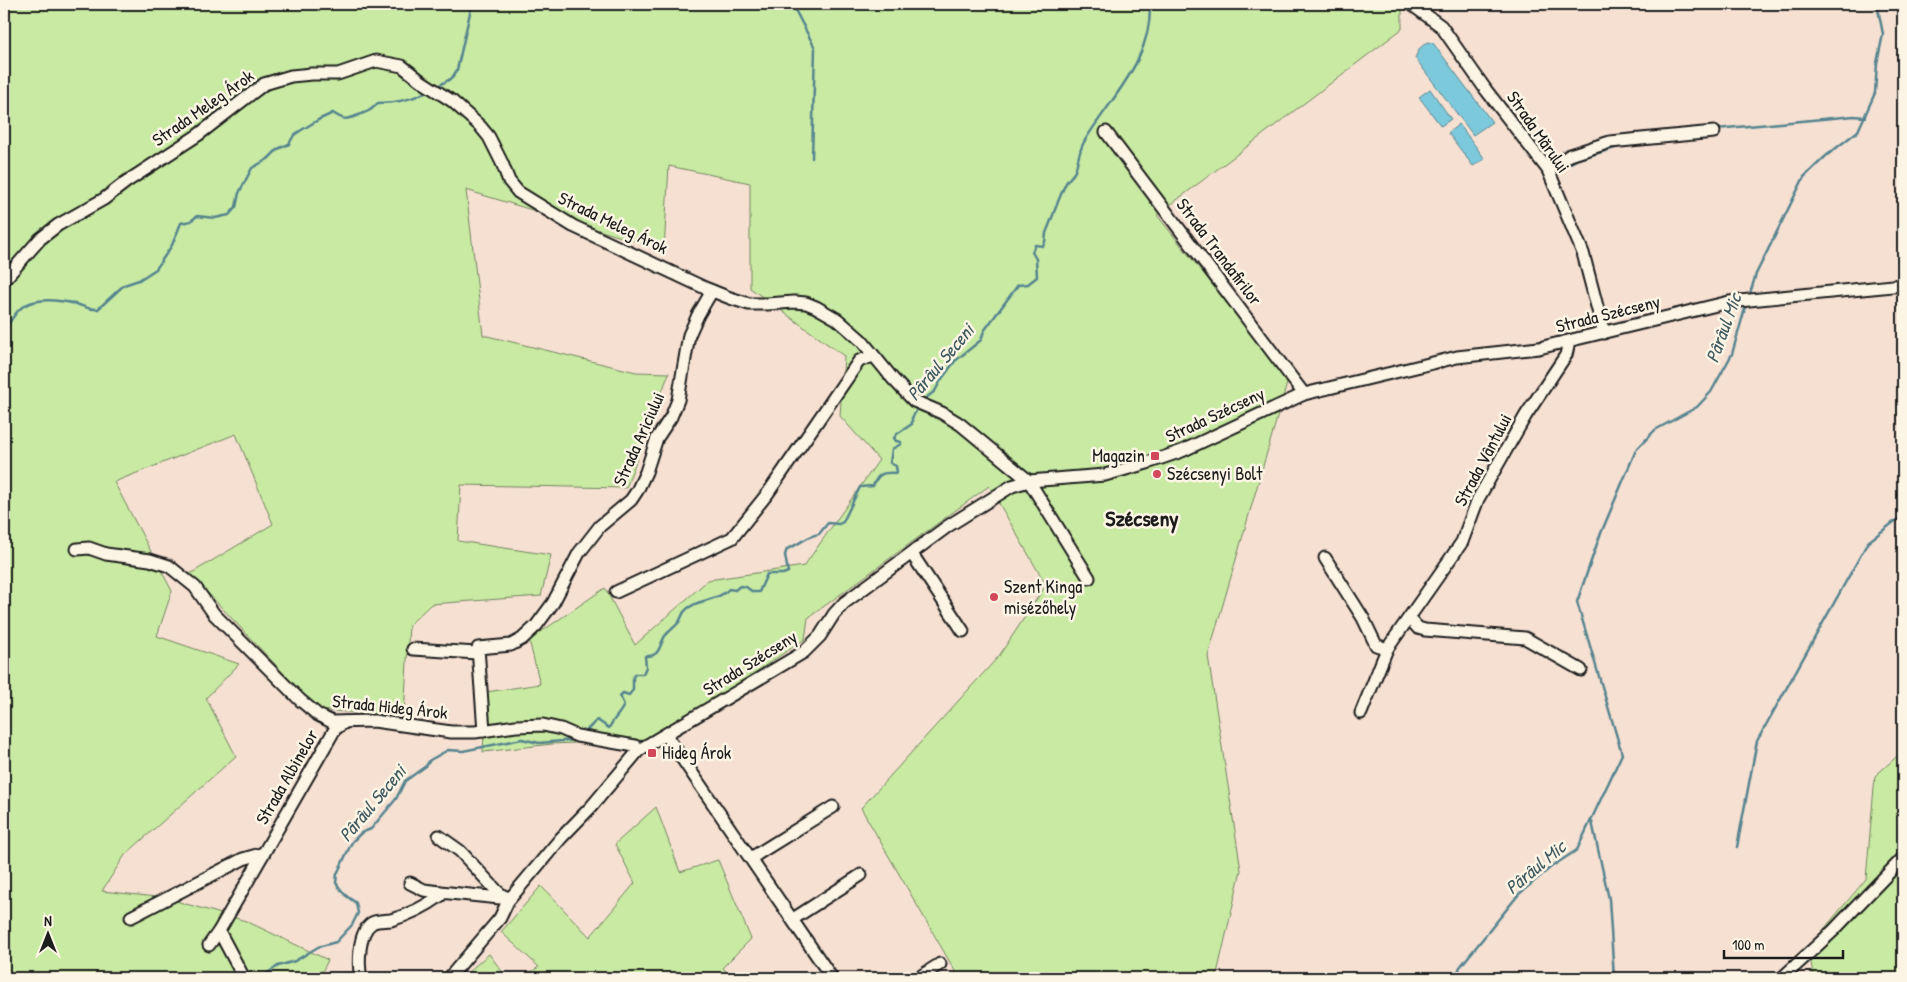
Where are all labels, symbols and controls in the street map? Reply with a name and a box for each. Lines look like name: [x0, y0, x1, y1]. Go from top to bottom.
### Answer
street label: Strada Meleg Árok: [147, 63, 259, 152]
street label: Strada Mărului: [1501, 86, 1576, 178]
street label: Strada Meleg Árok: [554, 185, 673, 260]
street label: Strada Trandafirilor: [1171, 193, 1268, 311]
street label: Strada Szécseny: [1553, 288, 1663, 339]
water label: Pârâul Mic: [1699, 288, 1748, 366]
water label: Pârâul Seceni: [900, 317, 981, 406]
street label: Strada Szécseny: [1161, 381, 1269, 448]
street label: Strada Ariciului: [607, 388, 670, 490]
street label: Strada Vântului: [1448, 409, 1517, 510]
place label: Magazin: [1092, 443, 1145, 468]
marker: Magazin: [1149, 450, 1161, 462]
place label: Szécsenyi Bolt: [1167, 461, 1263, 486]
marker: Szécsenyi Bolt: [1151, 468, 1163, 480]
district label: Szécseny: [1105, 503, 1179, 534]
place label: Szent Kinga misézőhely: [1004, 574, 1082, 620]
marker: Szent Kinga misézőhely: [988, 591, 1000, 603]
street label: Strada Szécseny: [698, 624, 802, 701]
street label: Strada Hideg Árok: [331, 688, 450, 725]
street label: Strada Albinelor: [249, 725, 324, 829]
place label: Hideg Árok: [662, 740, 732, 765]
marker: Hideg Árok: [646, 747, 658, 759]
water label: Pârâul Seceni: [332, 758, 413, 847]
water label: Pârâul Mic: [1499, 832, 1573, 900]
north arrow: [22, 910, 72, 960]
text: N: [44, 911, 52, 930]
scale bar: [1724, 927, 1843, 959]
text: 100 m: [1732, 934, 1765, 955]

